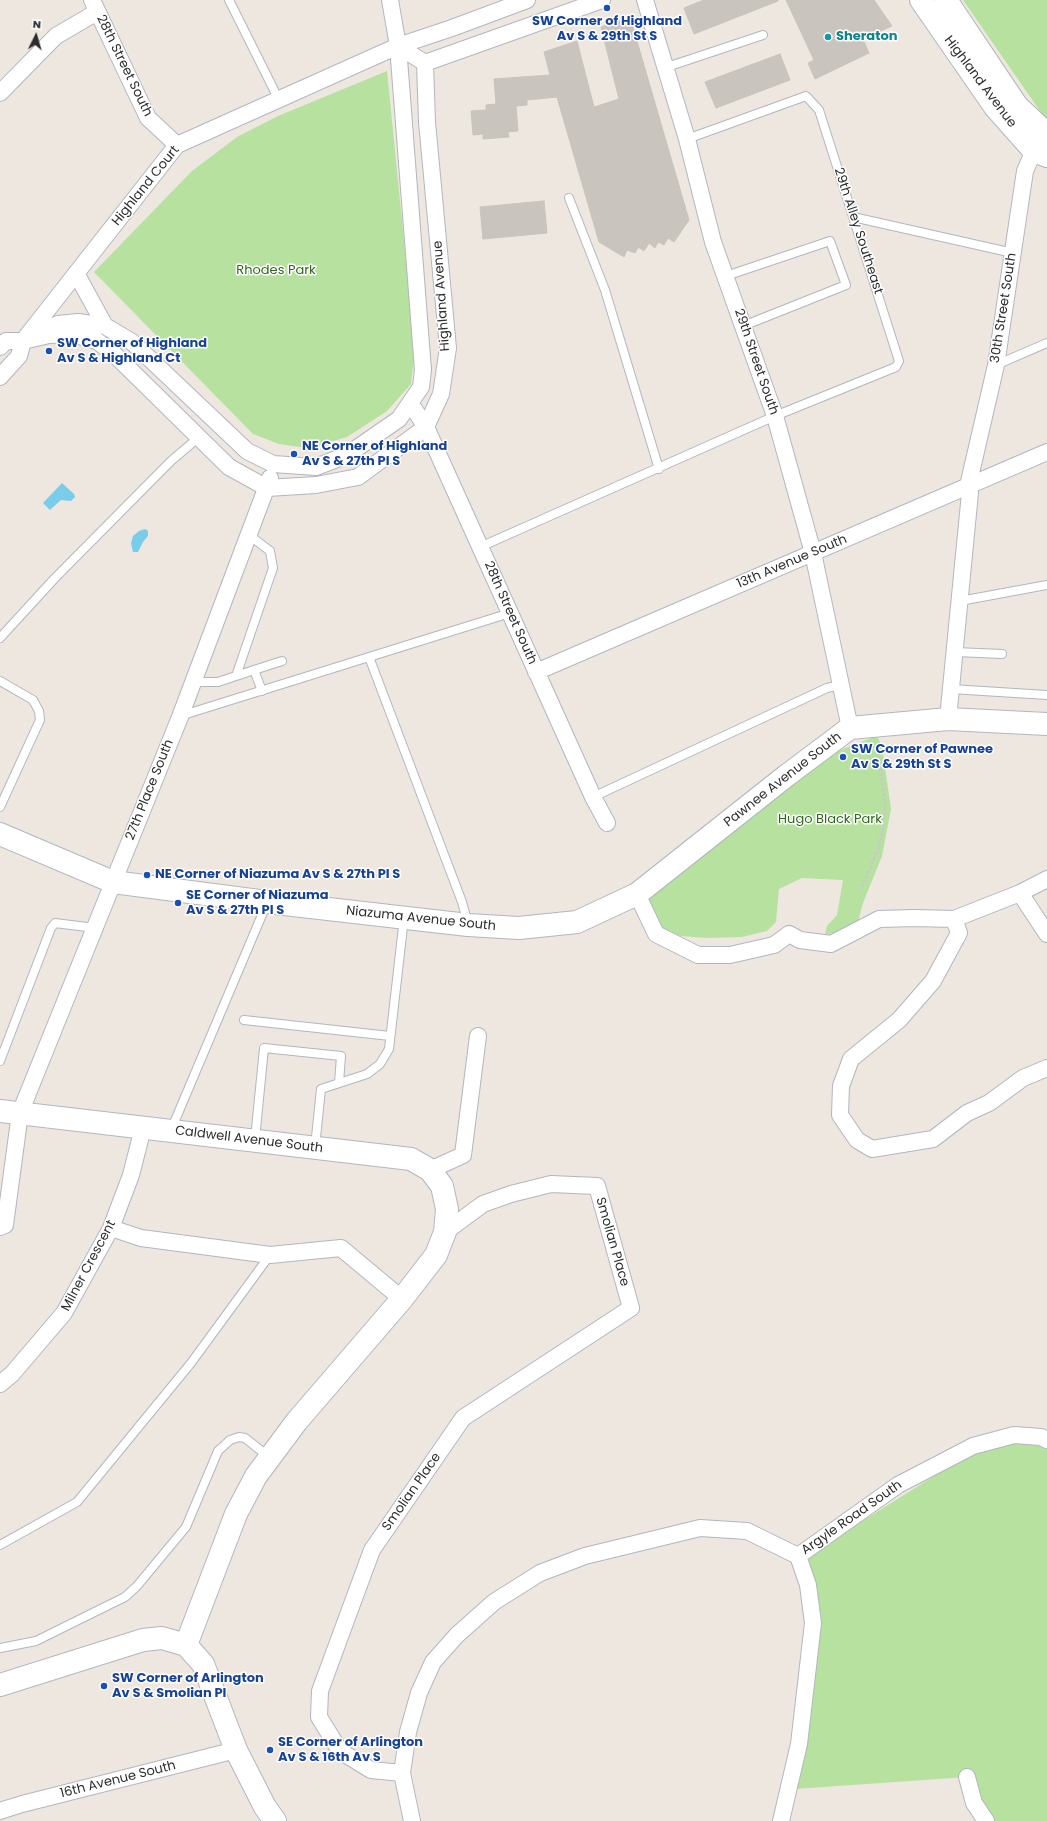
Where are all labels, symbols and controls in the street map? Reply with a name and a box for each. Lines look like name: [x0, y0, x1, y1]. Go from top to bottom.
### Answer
marker: SW Corner of Highland Av S & 29th St S: [602, 3, 612, 13]
street label: 28th Street South: [93, 13, 155, 119]
place label: SW Corner of Highland Av S & 29th St S: [532, 14, 682, 45]
north arrow: [16, 16, 56, 56]
text: N: [32, 16, 42, 32]
place label: Sheraton: [836, 29, 897, 45]
marker: Sheraton: [823, 32, 833, 42]
street label: Highland Avenue: [940, 33, 1020, 131]
street label: Highland Court: [109, 143, 183, 229]
street label: 29th Alley Southeast: [830, 166, 886, 296]
street label: Highland Avenue: [430, 240, 454, 352]
street label: 30th Street South: [988, 252, 1020, 364]
park label: Rhodes Park: [236, 263, 316, 279]
street label: 29th Street South: [731, 307, 781, 417]
place label: SW Corner of Highland Av S & Highland Ct: [57, 336, 207, 367]
marker: SW Corner of Highland Av S & Highland Ct: [44, 346, 54, 356]
place label: NE Corner of Highland Av S & 27th Pl S: [302, 439, 447, 470]
marker: NE Corner of Highland Av S & 27th Pl S: [289, 449, 299, 459]
street label: 13th Avenue South: [735, 532, 849, 592]
street label: 28th Street South: [480, 559, 540, 667]
street label: Pawnee Avenue South: [721, 729, 845, 831]
street label: 27th Place South: [123, 737, 177, 843]
place label: SW Corner of Pawnee Av S & 29th St S: [851, 742, 993, 773]
marker: SW Corner of Pawnee Av S & 29th St S: [838, 752, 848, 762]
park label: Hugo Black Park: [778, 812, 882, 828]
place label: NE Corner of Niazuma Av S & 27th Pl S: [155, 867, 400, 883]
marker: NE Corner of Niazuma Av S & 27th Pl S: [142, 870, 152, 880]
place label: SE Corner of Niazuma Av S & 27th Pl S: [186, 888, 329, 919]
marker: SE Corner of Niazuma Av S & 27th Pl S: [173, 898, 183, 908]
street label: Niazuma Avenue South: [345, 903, 497, 935]
street label: Caldwell Avenue South: [174, 1123, 324, 1157]
street label: Smolian Place: [592, 1196, 632, 1288]
street label: Milner Crescent: [58, 1218, 120, 1314]
street label: Smolian Place: [379, 1450, 445, 1534]
street label: Argyle Road South: [799, 1477, 905, 1559]
place label: SW Corner of Arlington Av S & Smolian Pl: [112, 1671, 264, 1702]
marker: SW Corner of Arlington Av S & Smolian Pl: [99, 1681, 109, 1691]
place label: SE Corner of Arlington Av S & 16th Av S: [278, 1735, 423, 1766]
marker: SE Corner of Arlington Av S & 16th Av S: [265, 1745, 275, 1755]
street label: 16th Avenue South: [59, 1758, 177, 1802]

